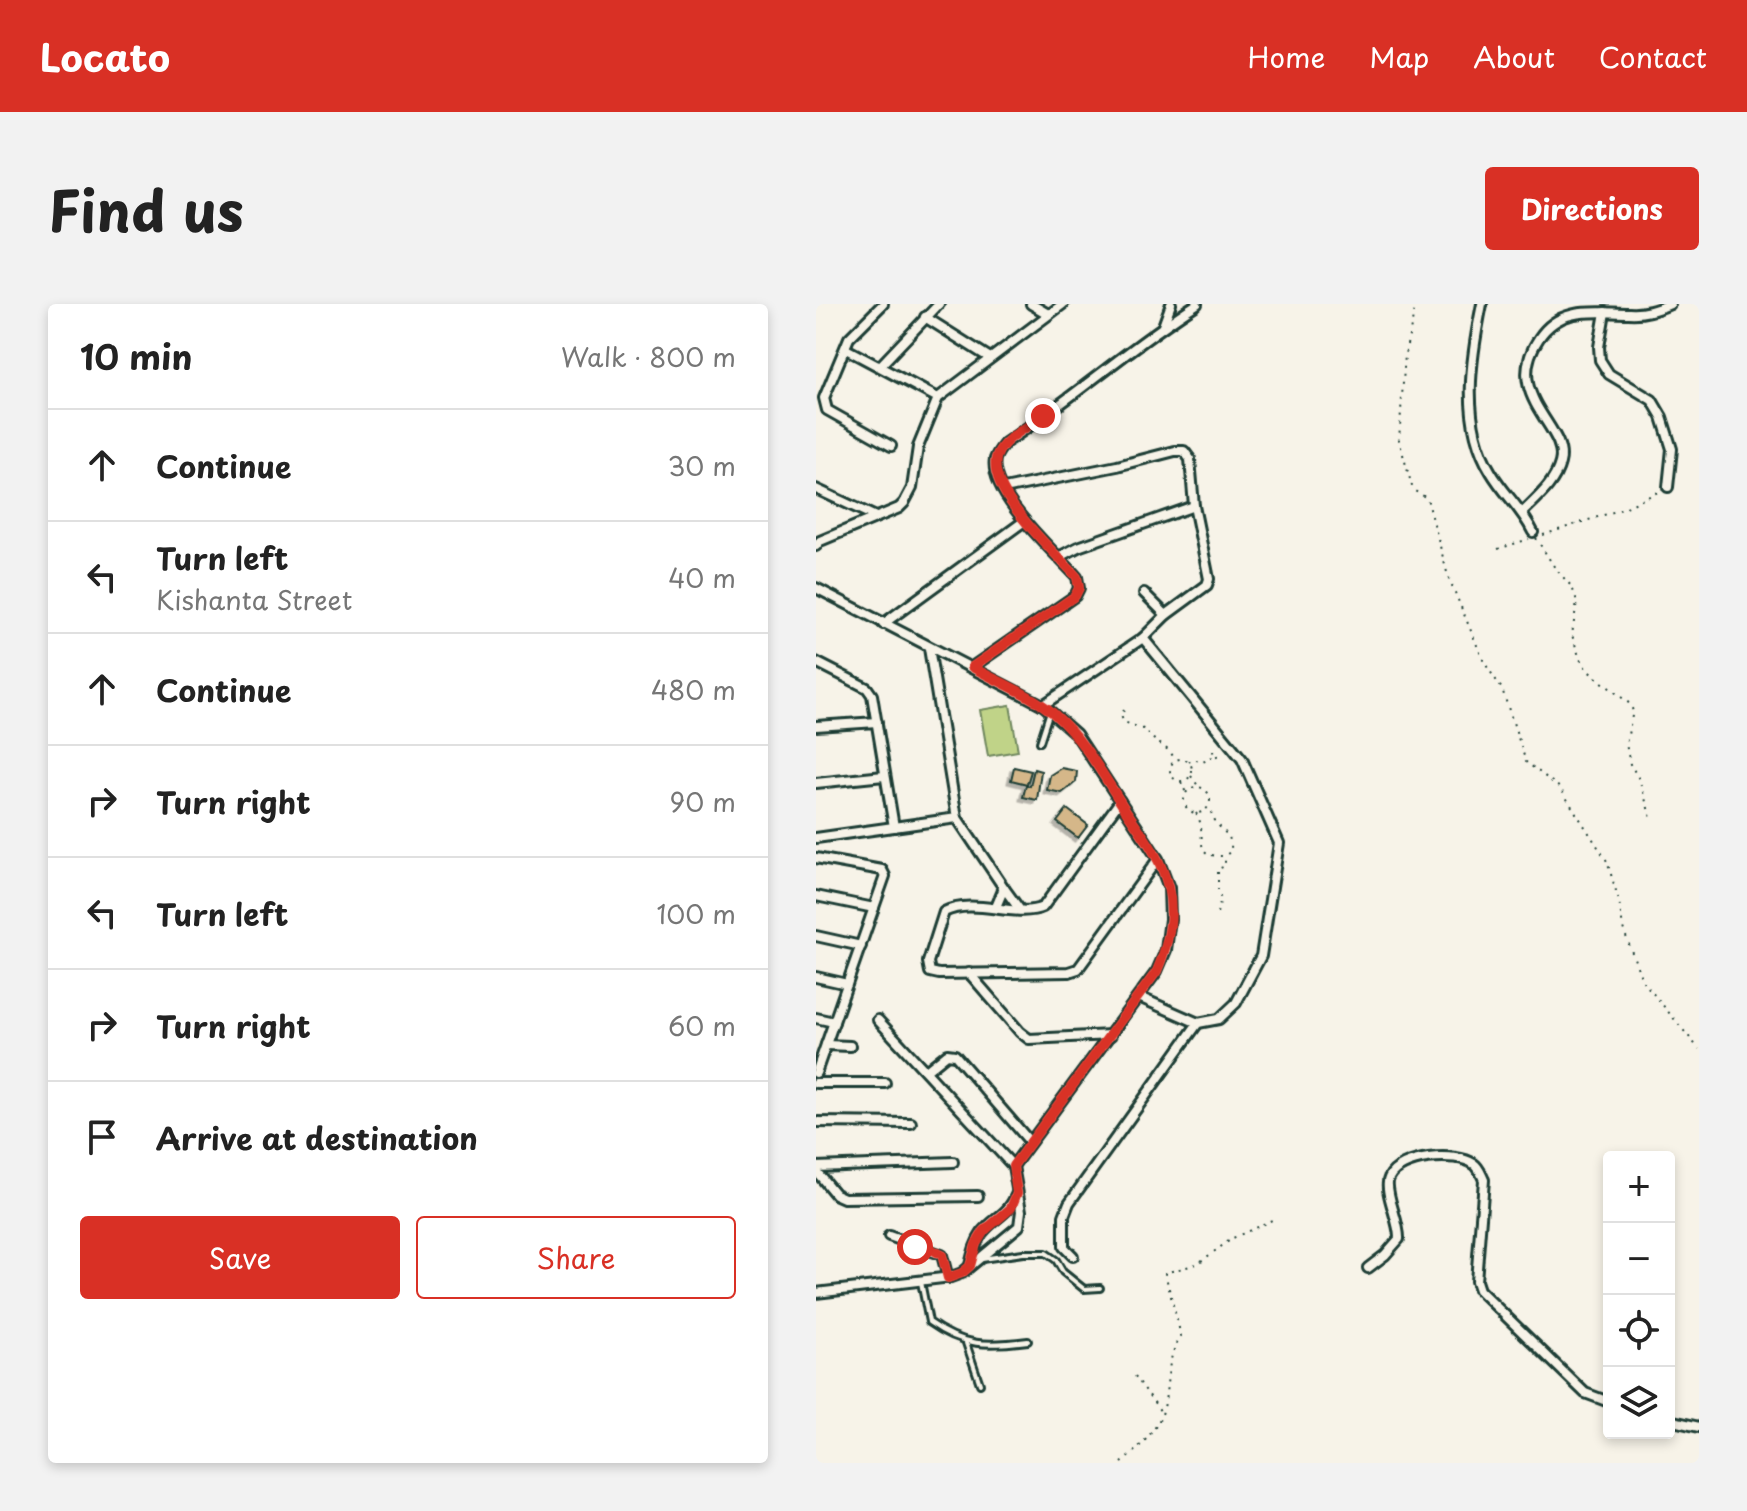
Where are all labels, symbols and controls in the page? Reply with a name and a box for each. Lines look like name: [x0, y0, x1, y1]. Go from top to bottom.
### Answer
text: Locato: [40, 28, 170, 85]
text: Home: [1247, 35, 1325, 78]
text: Map: [1369, 35, 1429, 78]
text: About: [1473, 35, 1555, 78]
text: Contact: [1599, 35, 1707, 78]
text: Find us: [48, 166, 244, 251]
button: Directions: [1485, 167, 1699, 250]
text: 10 min: [80, 330, 193, 382]
text: Walk · 800 m: [561, 337, 736, 376]
route end: [1025, 398, 1061, 434]
icon: ahead: [80, 443, 124, 487]
text: Continue: [156, 443, 291, 488]
text: 30 m: [668, 446, 736, 485]
text: Turn left: [156, 535, 288, 580]
icon: left: [80, 555, 124, 599]
text: 40 m: [668, 558, 736, 597]
text: Kishanta Street: [156, 580, 352, 619]
icon: ahead: [80, 667, 124, 711]
text: Continue: [156, 667, 291, 712]
text: 480 m: [651, 670, 736, 709]
icon: right: [80, 779, 124, 823]
text: Turn right: [156, 779, 311, 824]
text: 90 m: [669, 782, 736, 821]
icon: left: [80, 891, 124, 935]
text: Turn left: [156, 891, 288, 936]
text: 100 m: [656, 894, 736, 933]
icon: right: [80, 1003, 124, 1047]
text: Turn right: [156, 1003, 311, 1048]
text: 60 m: [668, 1006, 736, 1045]
icon: arrive: [80, 1115, 124, 1159]
text: Arrive at destination: [156, 1115, 478, 1160]
map controls: [1603, 1151, 1675, 1439]
button: +: [1603, 1151, 1675, 1223]
button: Save: [80, 1216, 400, 1299]
button: Share: [416, 1216, 736, 1299]
button: −: [1603, 1223, 1675, 1295]
route start: [897, 1229, 933, 1265]
button: locate: [1603, 1295, 1675, 1367]
button: layers: [1603, 1367, 1675, 1439]

